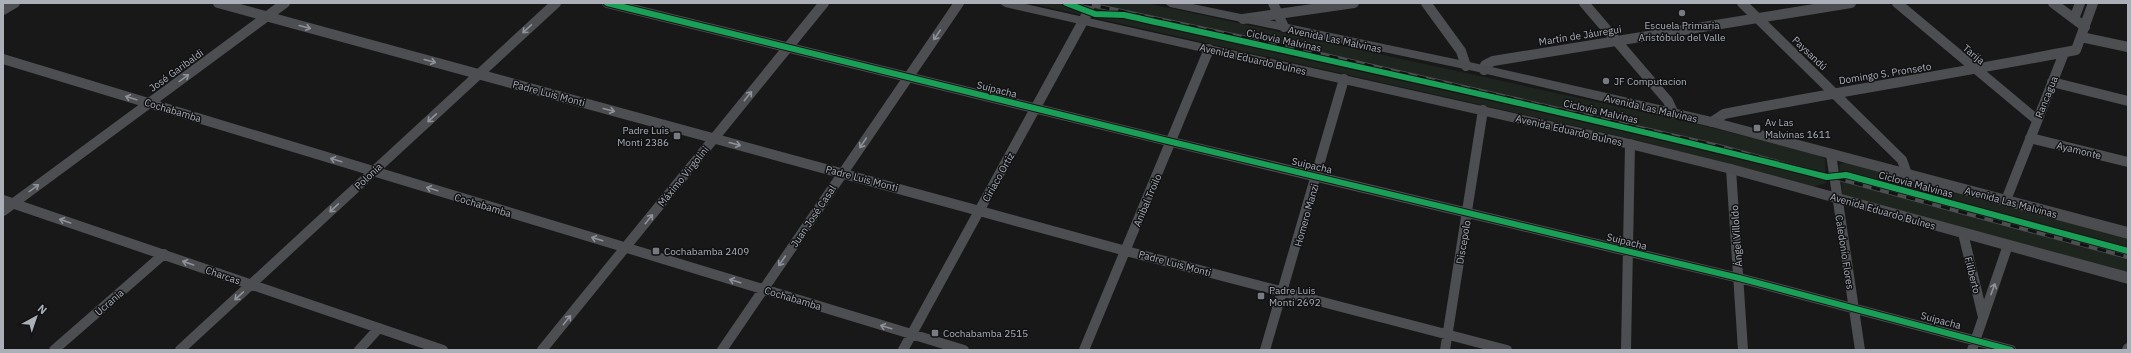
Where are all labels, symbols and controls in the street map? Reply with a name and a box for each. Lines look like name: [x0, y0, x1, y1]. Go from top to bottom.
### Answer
marker: Escuela Primaria Aristóbulo del Valle: [1677, 8, 1687, 18]
place label: Escuela Primaria Aristóbulo del Valle: [1639, 19, 1726, 44]
one-way arrow: [298, 23, 311, 31]
street label: Avenida Las Malvinas: [1287, 23, 1383, 56]
street label: Martín de Jáuregui: [1538, 23, 1622, 48]
one-way arrow: [522, 25, 532, 34]
street label: Ciclovia Malvinas: [1245, 26, 1323, 55]
one-way arrow: [933, 29, 941, 40]
street label: Paysandú: [1789, 34, 1830, 73]
street label: Avenida Eduardo Bulnes: [1198, 41, 1308, 78]
street label: Tarija: [1960, 42, 1988, 68]
street label: José Garibaldi: [147, 46, 206, 94]
one-way arrow: [423, 58, 436, 65]
street label: Domingo S. Pronseto: [1838, 60, 1933, 87]
one-way arrow: [178, 73, 189, 82]
street label: Rancagua: [2032, 74, 2061, 120]
place label: JF Computacion: [1614, 75, 1687, 88]
marker: JF Computacion: [1601, 76, 1611, 86]
street label: Padre Luis Monti: [511, 78, 586, 109]
street label: Suipacha: [975, 78, 1019, 101]
one-way arrow: [744, 91, 753, 102]
street label: Avenida Las Malvinas: [1603, 91, 1699, 126]
one-way arrow: [125, 93, 137, 101]
street label: Cochabamba: [143, 96, 204, 125]
street label: Ciclovia Malvinas: [1562, 97, 1640, 126]
one-way arrow: [603, 107, 616, 114]
street label: Avenida Eduardo Bulnes: [1514, 112, 1624, 149]
one-way arrow: [427, 113, 437, 122]
place label: Av Las Malvinas 1611: [1765, 116, 1831, 141]
marker: Av Las Malvinas 1611: [1752, 123, 1762, 133]
place label: Padre Luis Monti 2386: [617, 124, 669, 149]
marker: Padre Luis Monti 2386: [672, 131, 682, 141]
one-way arrow: [859, 137, 868, 148]
street label: Ayamonte: [2055, 139, 2103, 162]
one-way arrow: [728, 141, 741, 148]
street label: Máximo Virgolini: [655, 143, 712, 209]
street label: Ciriaco Ortiz: [980, 150, 1018, 204]
street label: Suipacha: [1290, 155, 1334, 177]
one-way arrow: [329, 156, 342, 163]
street label: Polonia: [352, 160, 385, 192]
street label: Padre Luis Monti: [824, 163, 899, 194]
street label: Ciclovia Malvinas: [1877, 168, 1955, 201]
street label: Anibal Troilo: [1131, 171, 1165, 229]
street label: Homero Manzi: [1291, 182, 1322, 248]
street label: Juan José Casal: [788, 183, 839, 250]
one-way arrow: [29, 184, 40, 192]
street label: Avenida Las Malvinas: [1963, 184, 2059, 221]
one-way arrow: [426, 185, 439, 192]
street label: Avenida Eduardo Bulnes: [1829, 190, 1937, 233]
street label: Cochabamba: [453, 191, 514, 220]
one-way arrow: [329, 203, 339, 212]
street label: Ángel Villoldo: [1728, 204, 1745, 267]
one-way arrow: [644, 213, 653, 224]
street label: Caledonio Flores: [1832, 214, 1857, 290]
one-way arrow: [59, 216, 71, 224]
street label: Discepolo: [1453, 219, 1474, 265]
street label: Suipacha: [1605, 230, 1649, 253]
one-way arrow: [591, 235, 604, 242]
place label: Cochabamba 2409: [664, 245, 749, 258]
marker: Cochabamba 2409: [651, 246, 661, 256]
street label: Padre Luis Monti: [1137, 248, 1212, 279]
street label: Filiberto: [1962, 255, 1983, 295]
one-way arrow: [778, 256, 786, 267]
one-way arrow: [182, 258, 194, 266]
street label: Charcas: [204, 263, 242, 288]
one-way arrow: [729, 277, 742, 284]
street label: Cochabamba: [763, 284, 824, 313]
place label: Padre Luis Monti 2692: [1269, 284, 1321, 309]
one-way arrow: [1989, 284, 1997, 296]
street label: Ucrania: [92, 286, 127, 319]
one-way arrow: [234, 291, 244, 301]
marker: Padre Luis Monti 2692: [1256, 291, 1266, 301]
north arrow: [16, 297, 56, 337]
text: N: [35, 301, 50, 317]
street label: Suipacha: [1919, 309, 1963, 332]
one-way arrow: [562, 314, 571, 325]
one-way arrow: [881, 322, 893, 330]
place label: Cochabamba 2515: [943, 327, 1028, 340]
marker: Cochabamba 2515: [930, 328, 940, 338]

